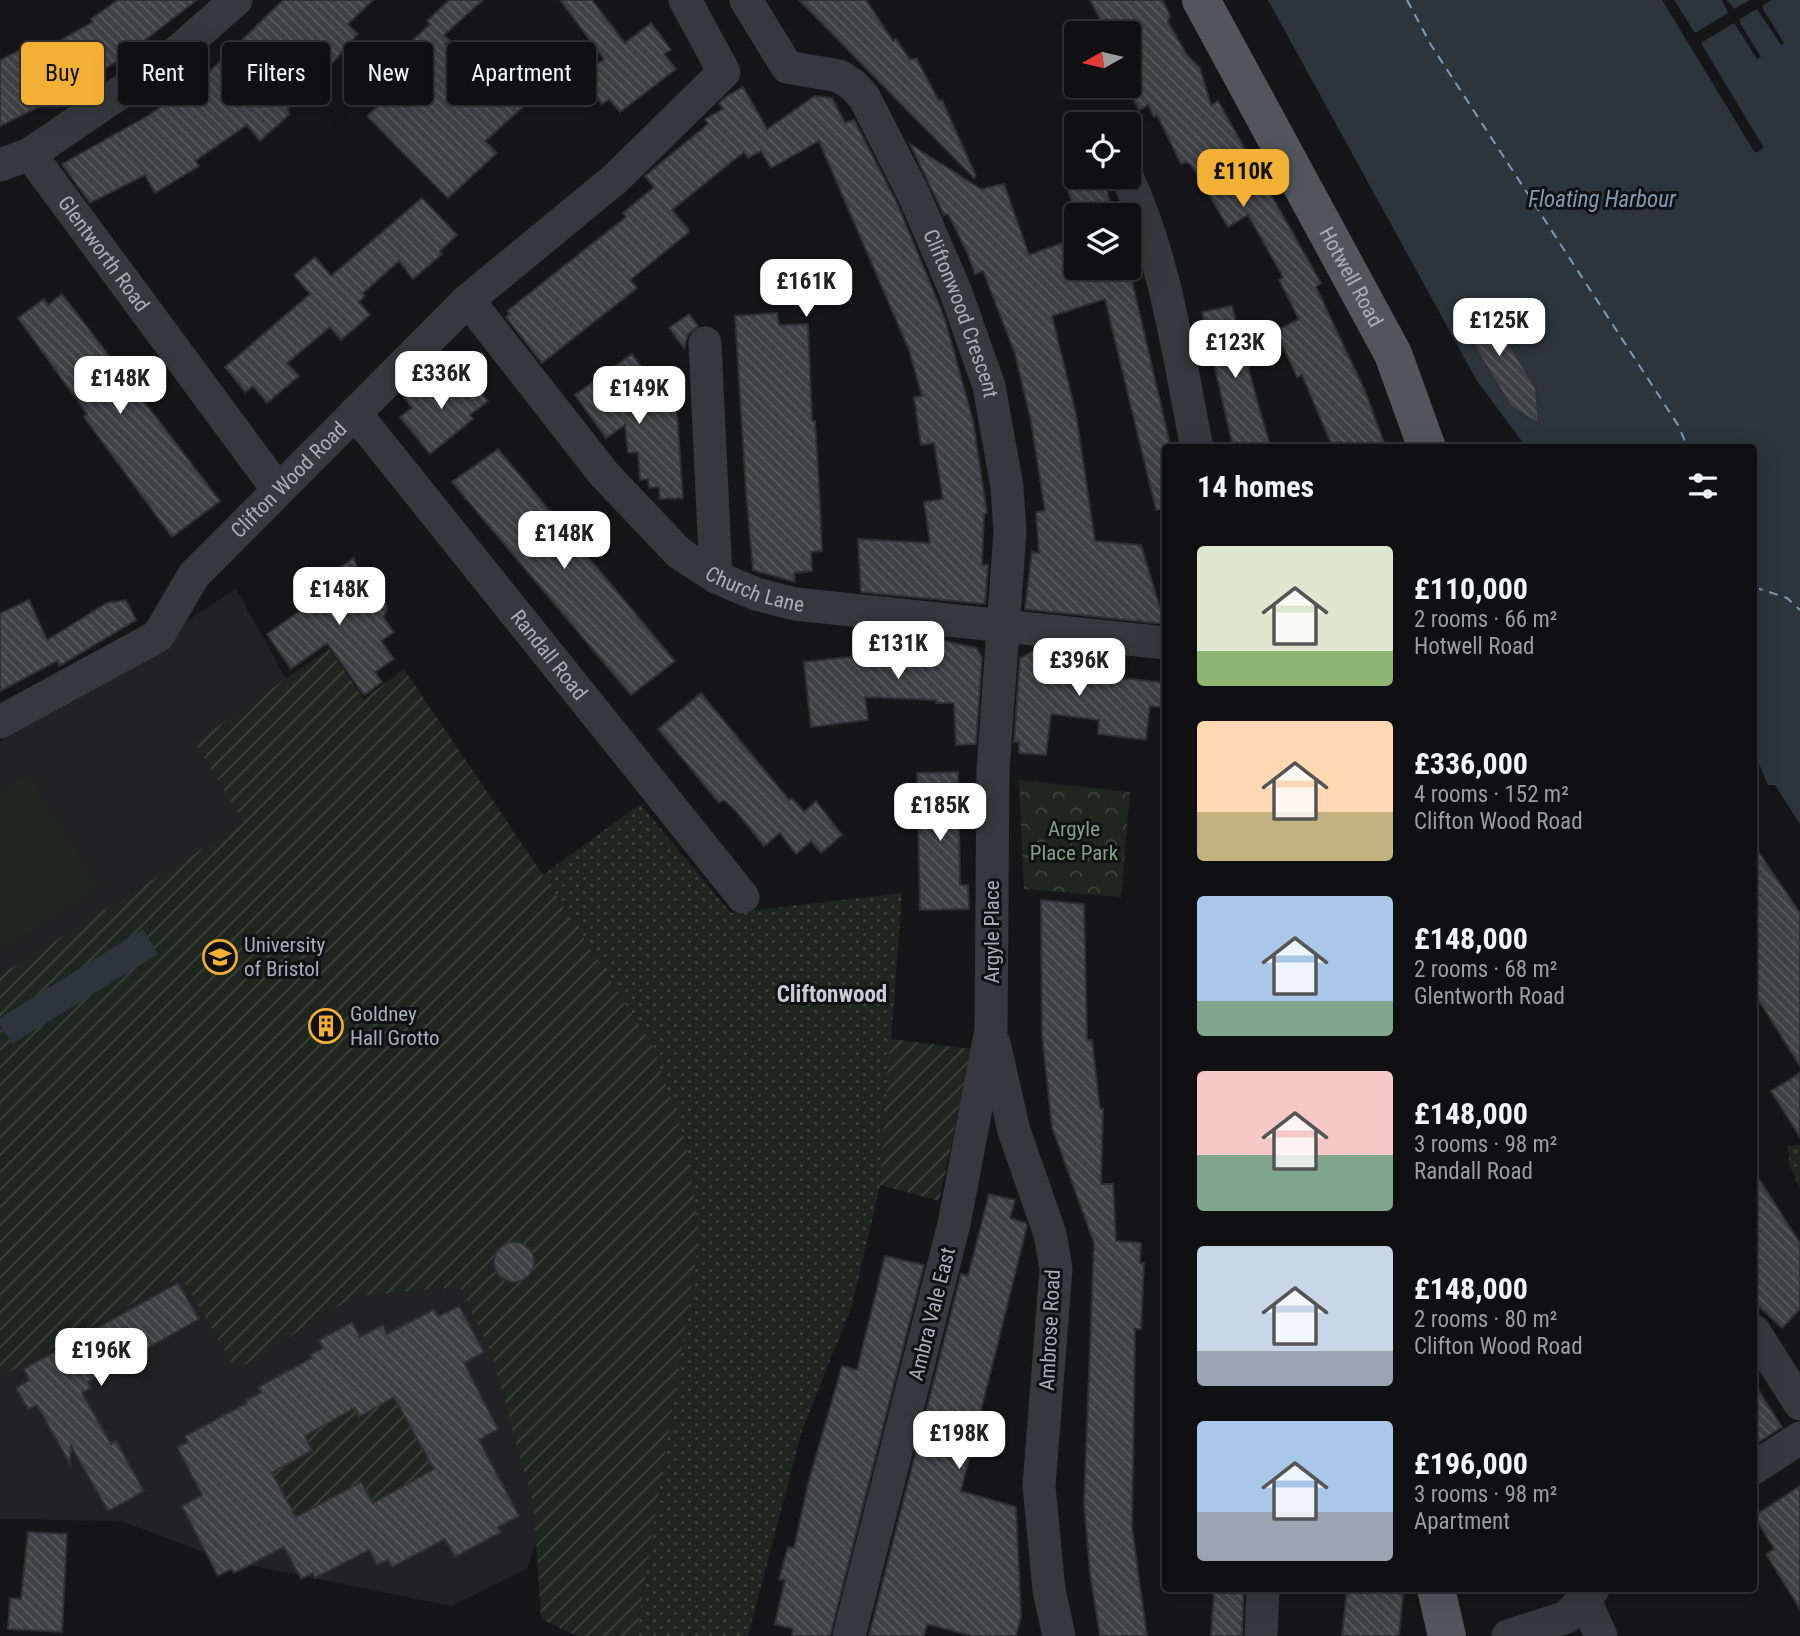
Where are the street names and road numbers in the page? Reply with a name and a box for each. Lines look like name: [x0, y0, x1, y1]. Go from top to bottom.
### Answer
street label: Glentworth Road: [53, 191, 154, 316]
street label: Hotwell Road: [1314, 223, 1388, 331]
street label: Cliftonwood Crescent: [918, 226, 1003, 400]
street label: Clifton Wood Road: [226, 417, 352, 543]
street label: Church Lane: [701, 561, 805, 617]
street label: Randall Road: [506, 605, 592, 705]
street label: Argyle Place: [980, 880, 1004, 983]
street label: Ambra Vale East: [904, 1245, 960, 1383]
street label: Ambrose Road: [1035, 1269, 1065, 1391]

